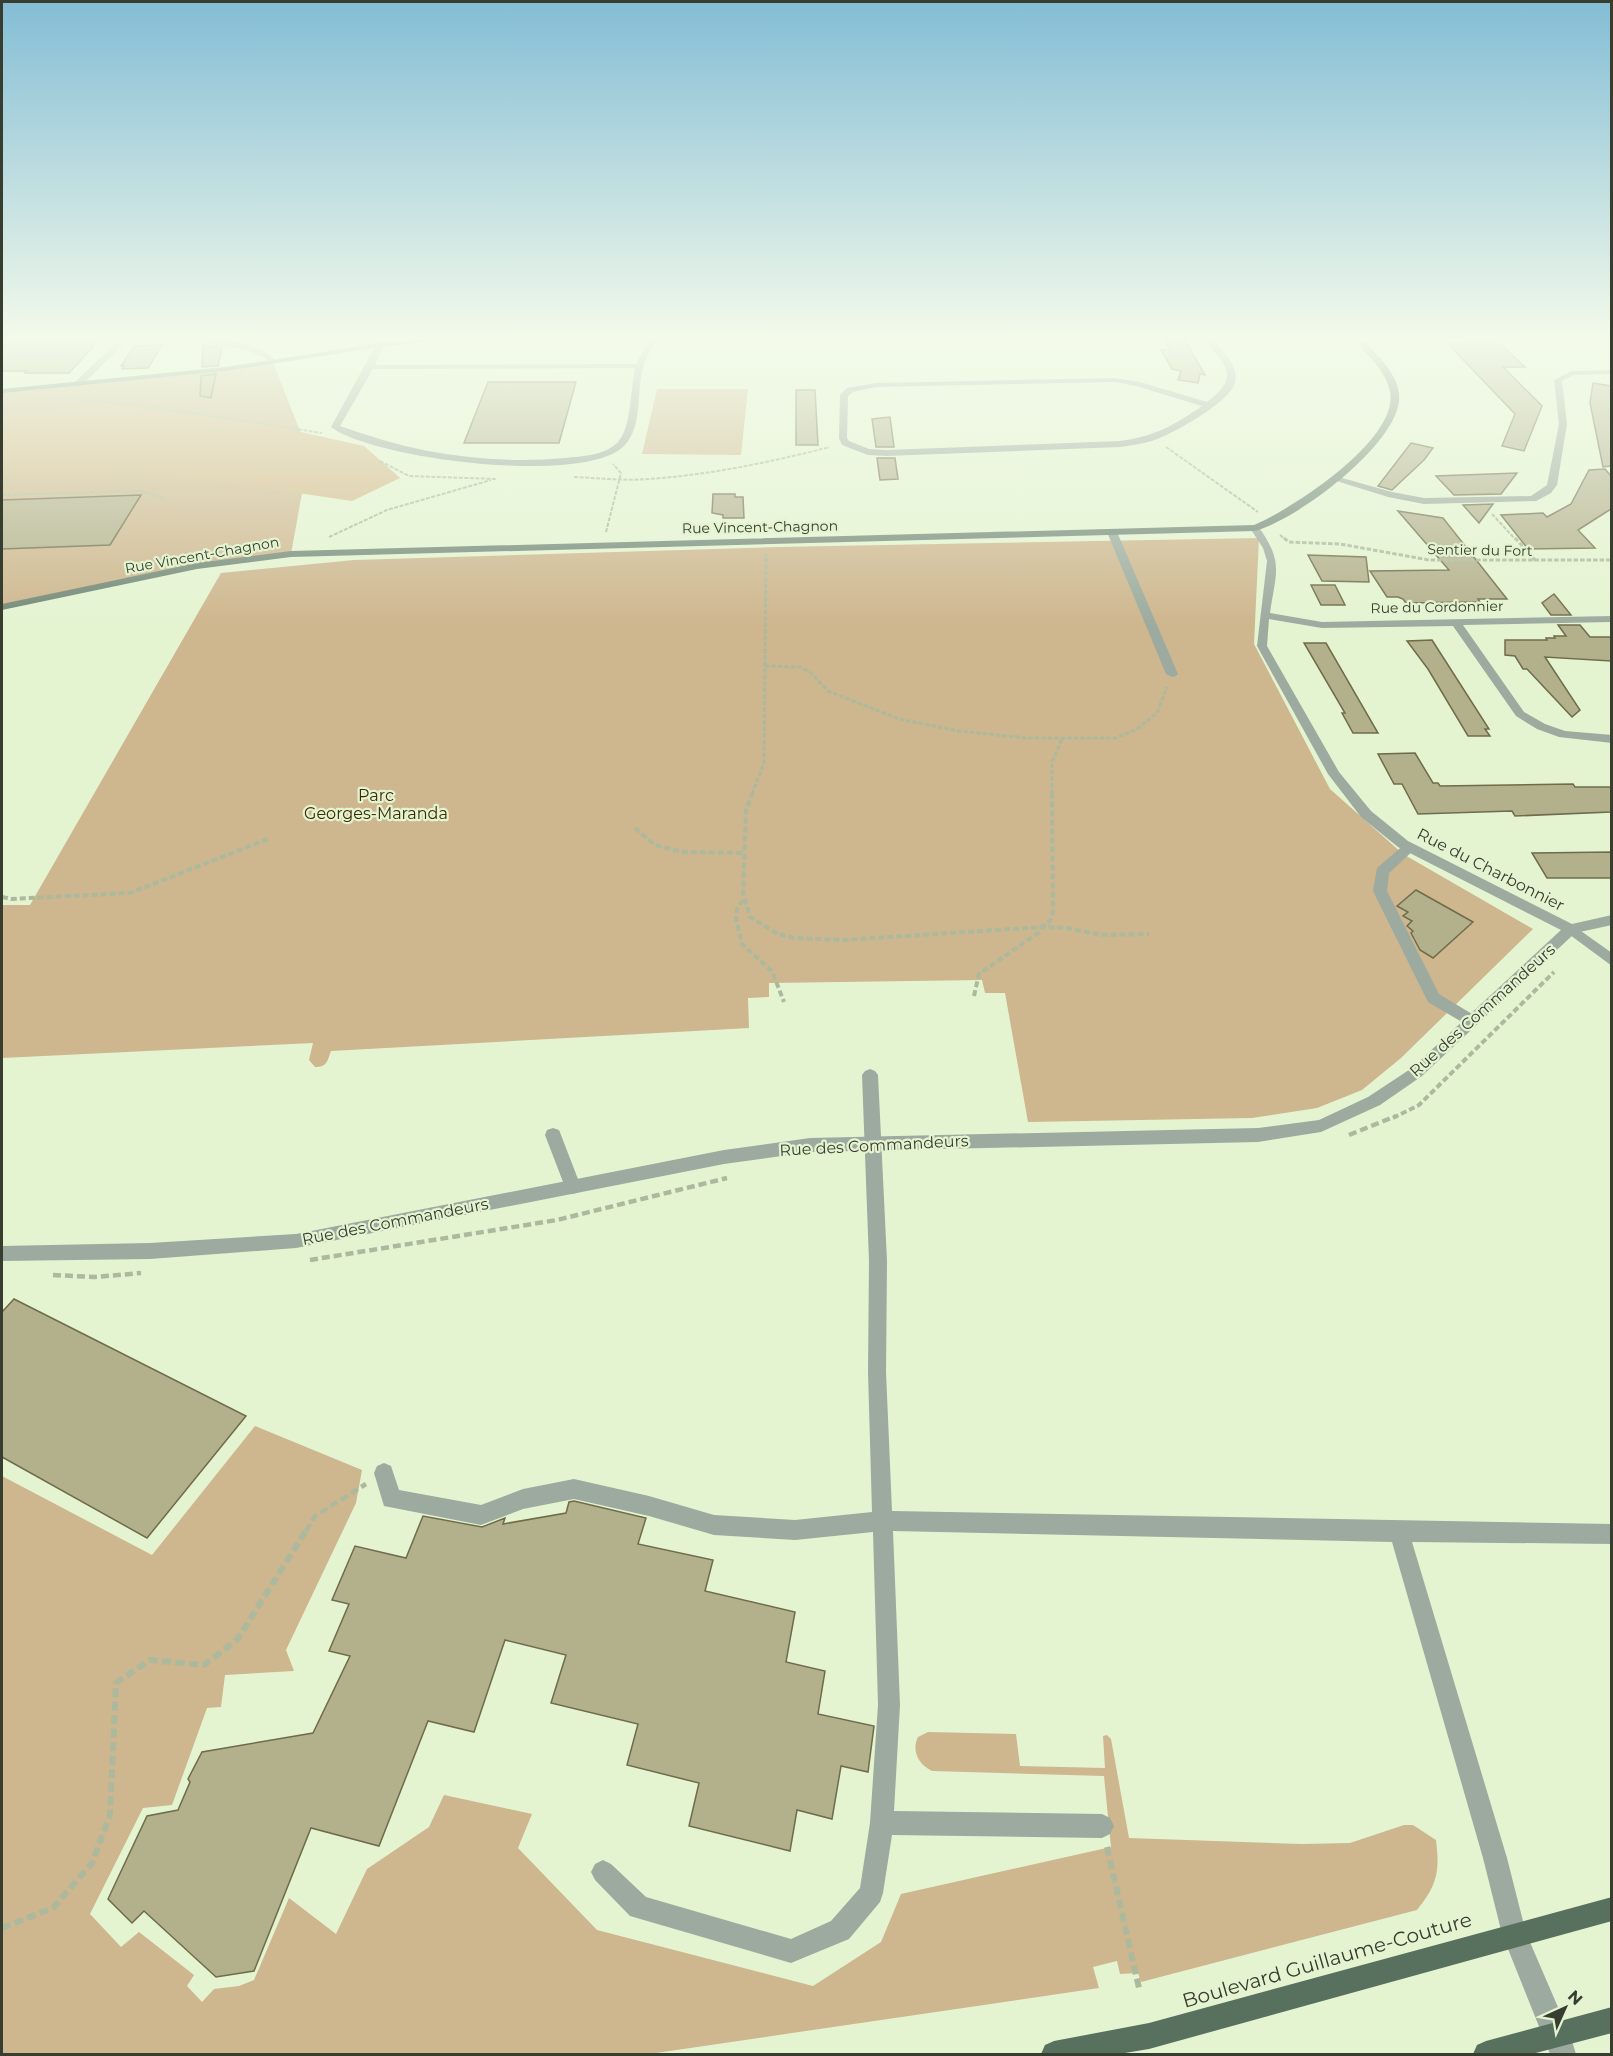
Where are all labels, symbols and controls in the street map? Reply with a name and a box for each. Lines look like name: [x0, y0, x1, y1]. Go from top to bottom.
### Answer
street label: Rue Vincent-Chagnon: [682, 517, 838, 537]
street label: Rue Vincent-Chagnon: [124, 533, 280, 577]
street label: Sentier du Fort: [1427, 540, 1533, 560]
street label: Rue du Cordonnier: [1370, 597, 1504, 617]
park label: Parc Georges-Maranda: [304, 786, 448, 823]
street label: Rue du Charbonnier: [1414, 824, 1568, 915]
street label: Rue des Commandeurs: [1406, 940, 1559, 1081]
street label: Rue des Commandeurs: [779, 1131, 969, 1160]
street label: Rue des Commandeurs: [300, 1194, 490, 1249]
street label: Boulevard Guillaume-Couture: [1180, 1907, 1474, 2013]
north arrow: [1535, 1978, 1595, 2038]
text: N: [1564, 1986, 1587, 2009]

